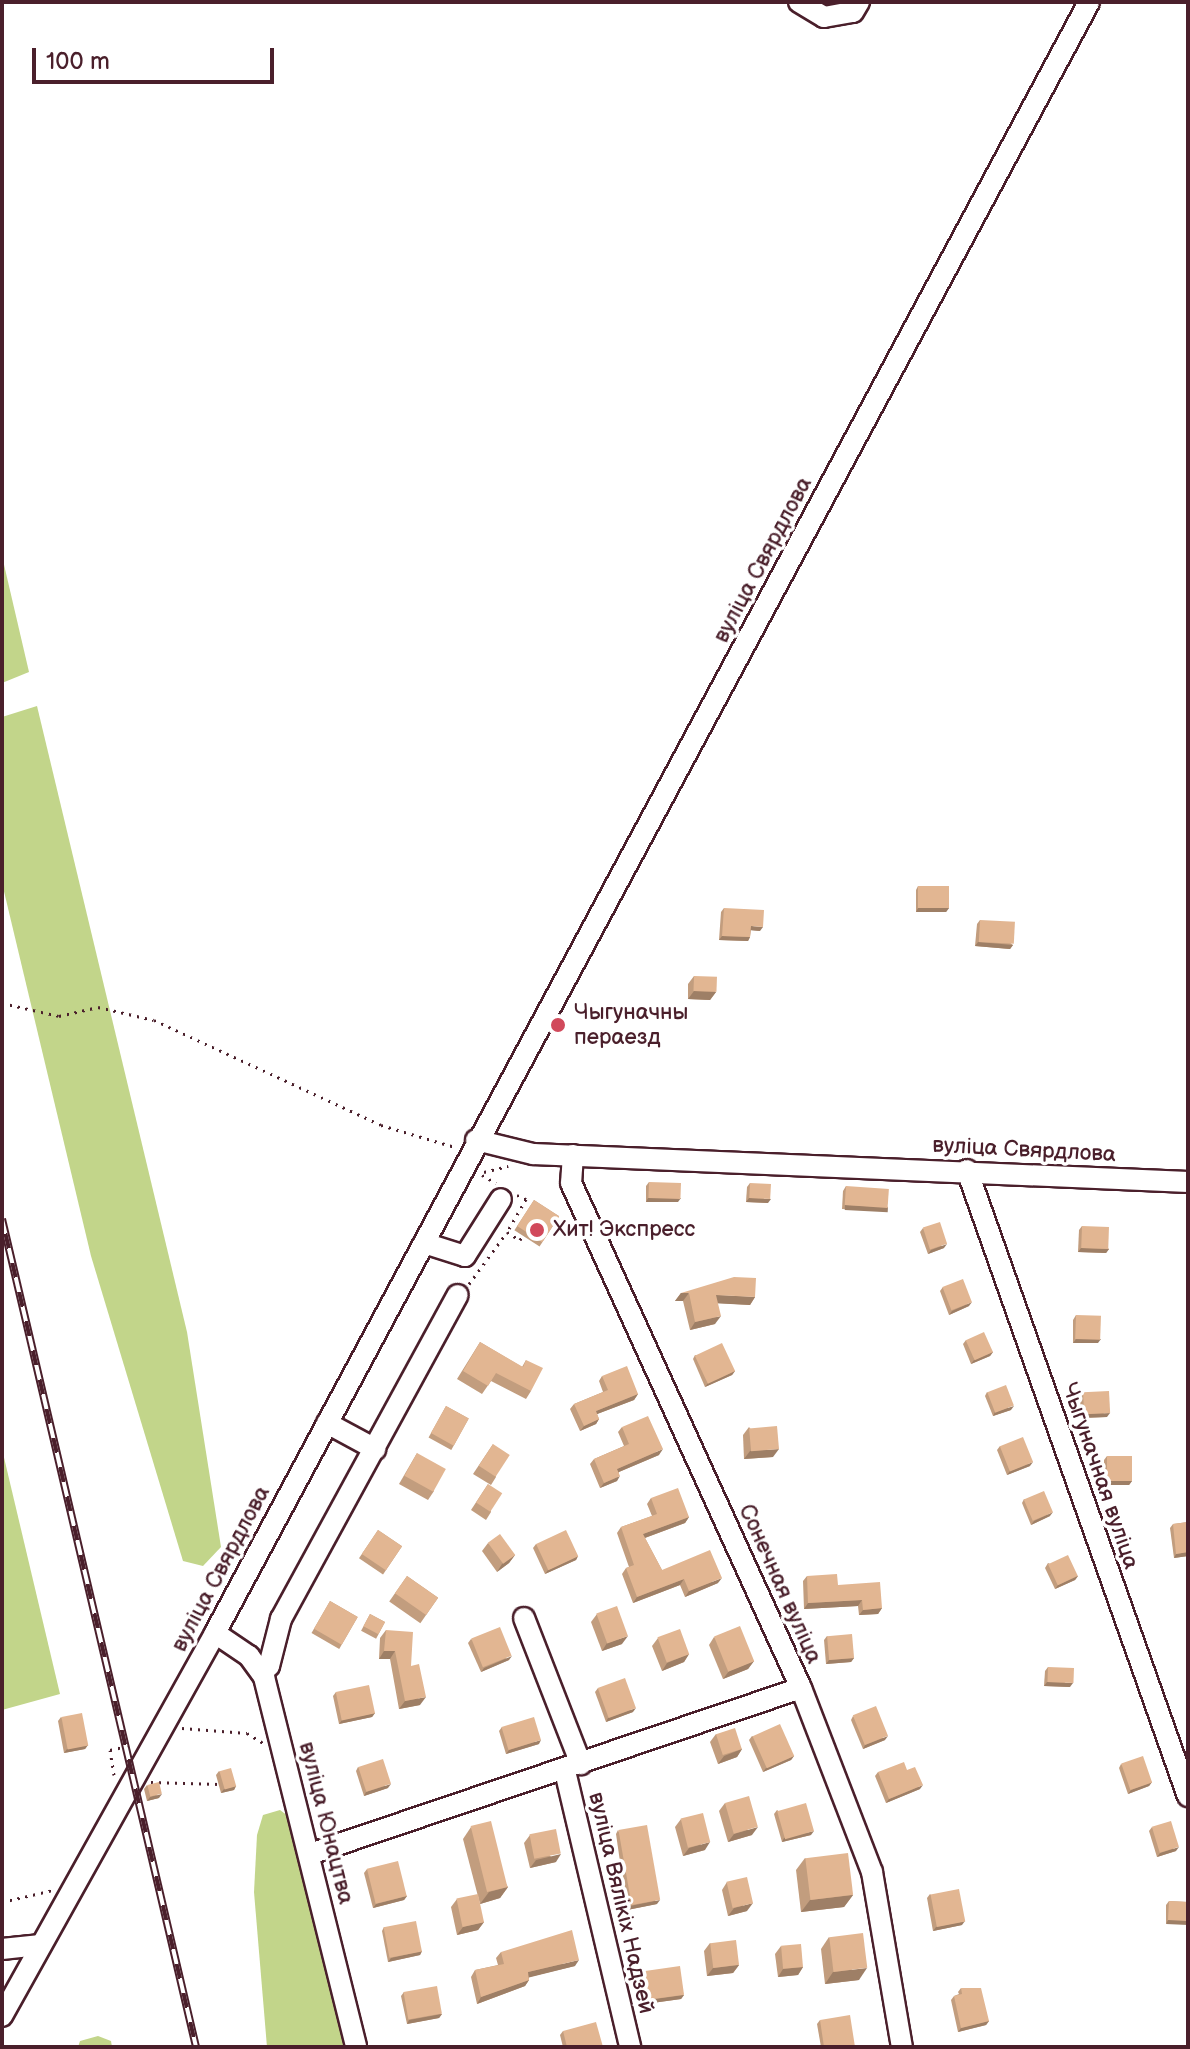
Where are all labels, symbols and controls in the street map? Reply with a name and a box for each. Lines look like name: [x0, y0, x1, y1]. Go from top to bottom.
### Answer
scale bar: [36, 32, 278, 82]
text: 100 m: [46, 47, 110, 76]
street label: вуліца Свярдлова: [708, 473, 818, 647]
place label: Чыгуначны пераезд: [574, 999, 688, 1050]
marker: Чыгуначны пераезд: [549, 1016, 567, 1034]
street label: вуліца Свярдлова: [932, 1132, 1116, 1168]
place label: Хит! Экспресс: [553, 1217, 695, 1243]
marker: Хит! Экспресс: [528, 1221, 546, 1239]
street label: Чыгуначная вуліца: [1056, 1379, 1144, 1573]
street label: вуліца Свярдлова: [166, 1482, 276, 1656]
street label: Сонечная вуліца: [733, 1500, 827, 1668]
street label: вуліца Юнацтва: [293, 1739, 359, 1907]
street label: вуліца Вялікіх Надзей: [583, 1790, 659, 2016]

